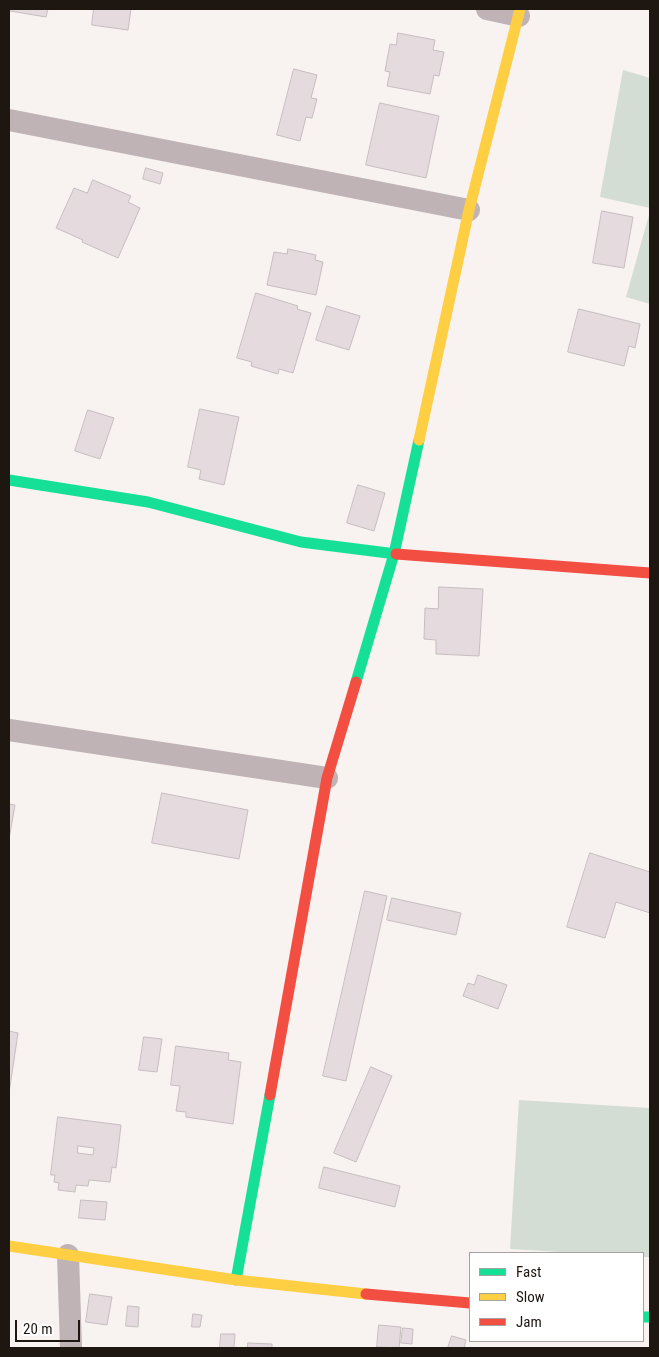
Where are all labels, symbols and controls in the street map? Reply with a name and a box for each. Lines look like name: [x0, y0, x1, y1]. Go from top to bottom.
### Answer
legend: [469, 1252, 644, 1342]
text: Fast: [516, 1263, 541, 1281]
text: Slow: [516, 1288, 545, 1306]
scale bar: [18, 1310, 82, 1342]
text: Jam: [516, 1313, 542, 1331]
text: 20 m: [23, 1320, 53, 1338]

